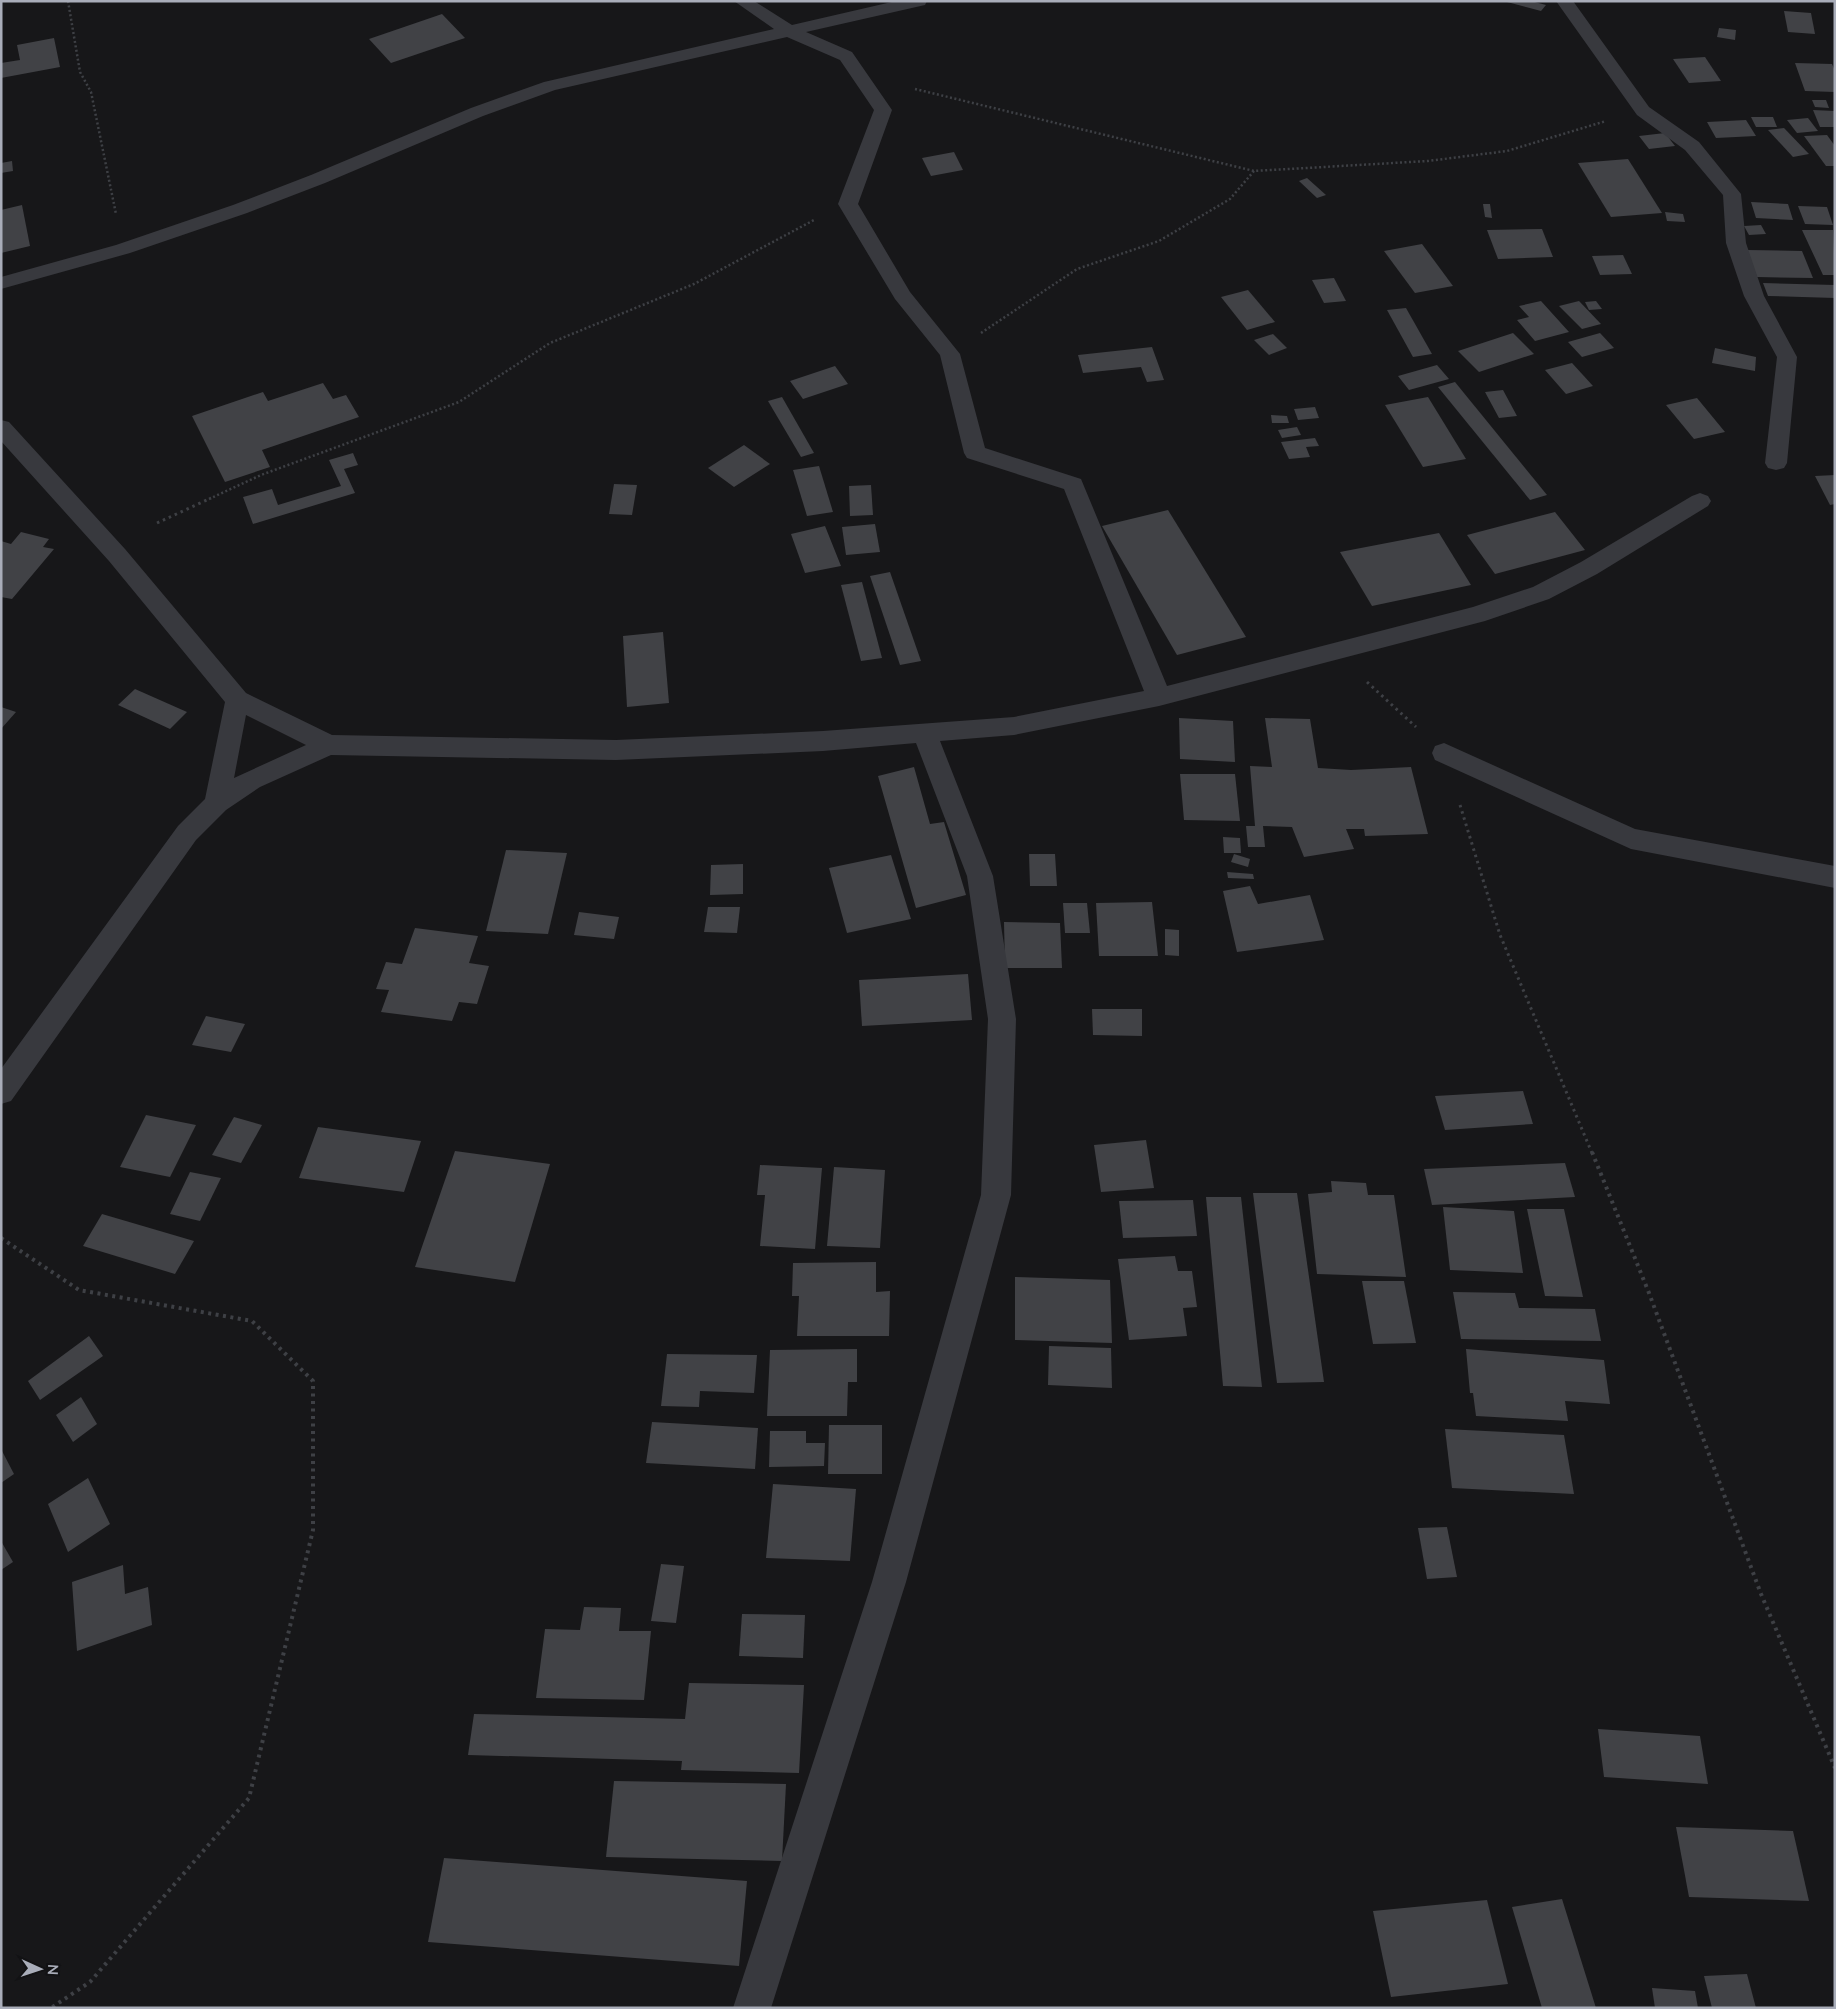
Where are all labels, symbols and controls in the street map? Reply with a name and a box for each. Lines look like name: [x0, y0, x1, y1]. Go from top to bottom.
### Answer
north arrow: [15, 1944, 65, 1994]
text: N: [45, 1964, 62, 1976]

